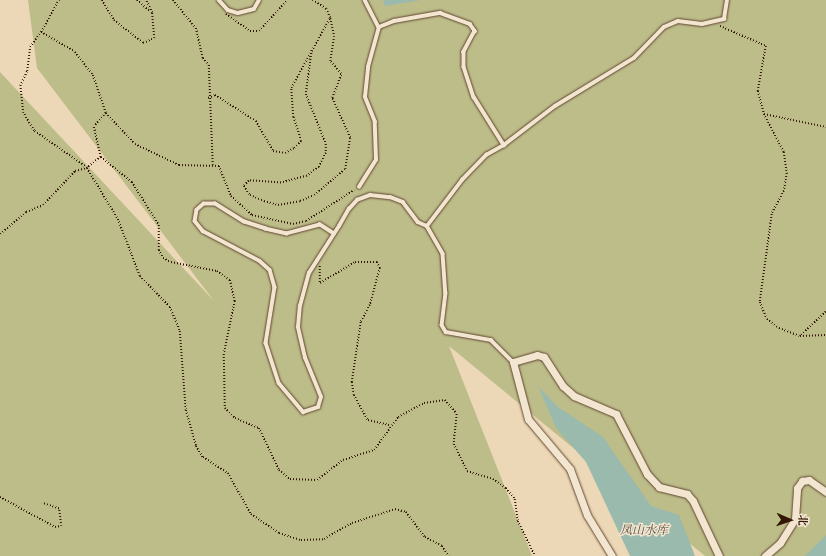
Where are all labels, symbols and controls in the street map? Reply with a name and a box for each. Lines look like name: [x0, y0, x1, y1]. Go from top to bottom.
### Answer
north arrow: [770, 500, 810, 540]
text: 北: [796, 515, 809, 526]
water label: 凤山水库: [620, 524, 668, 538]

